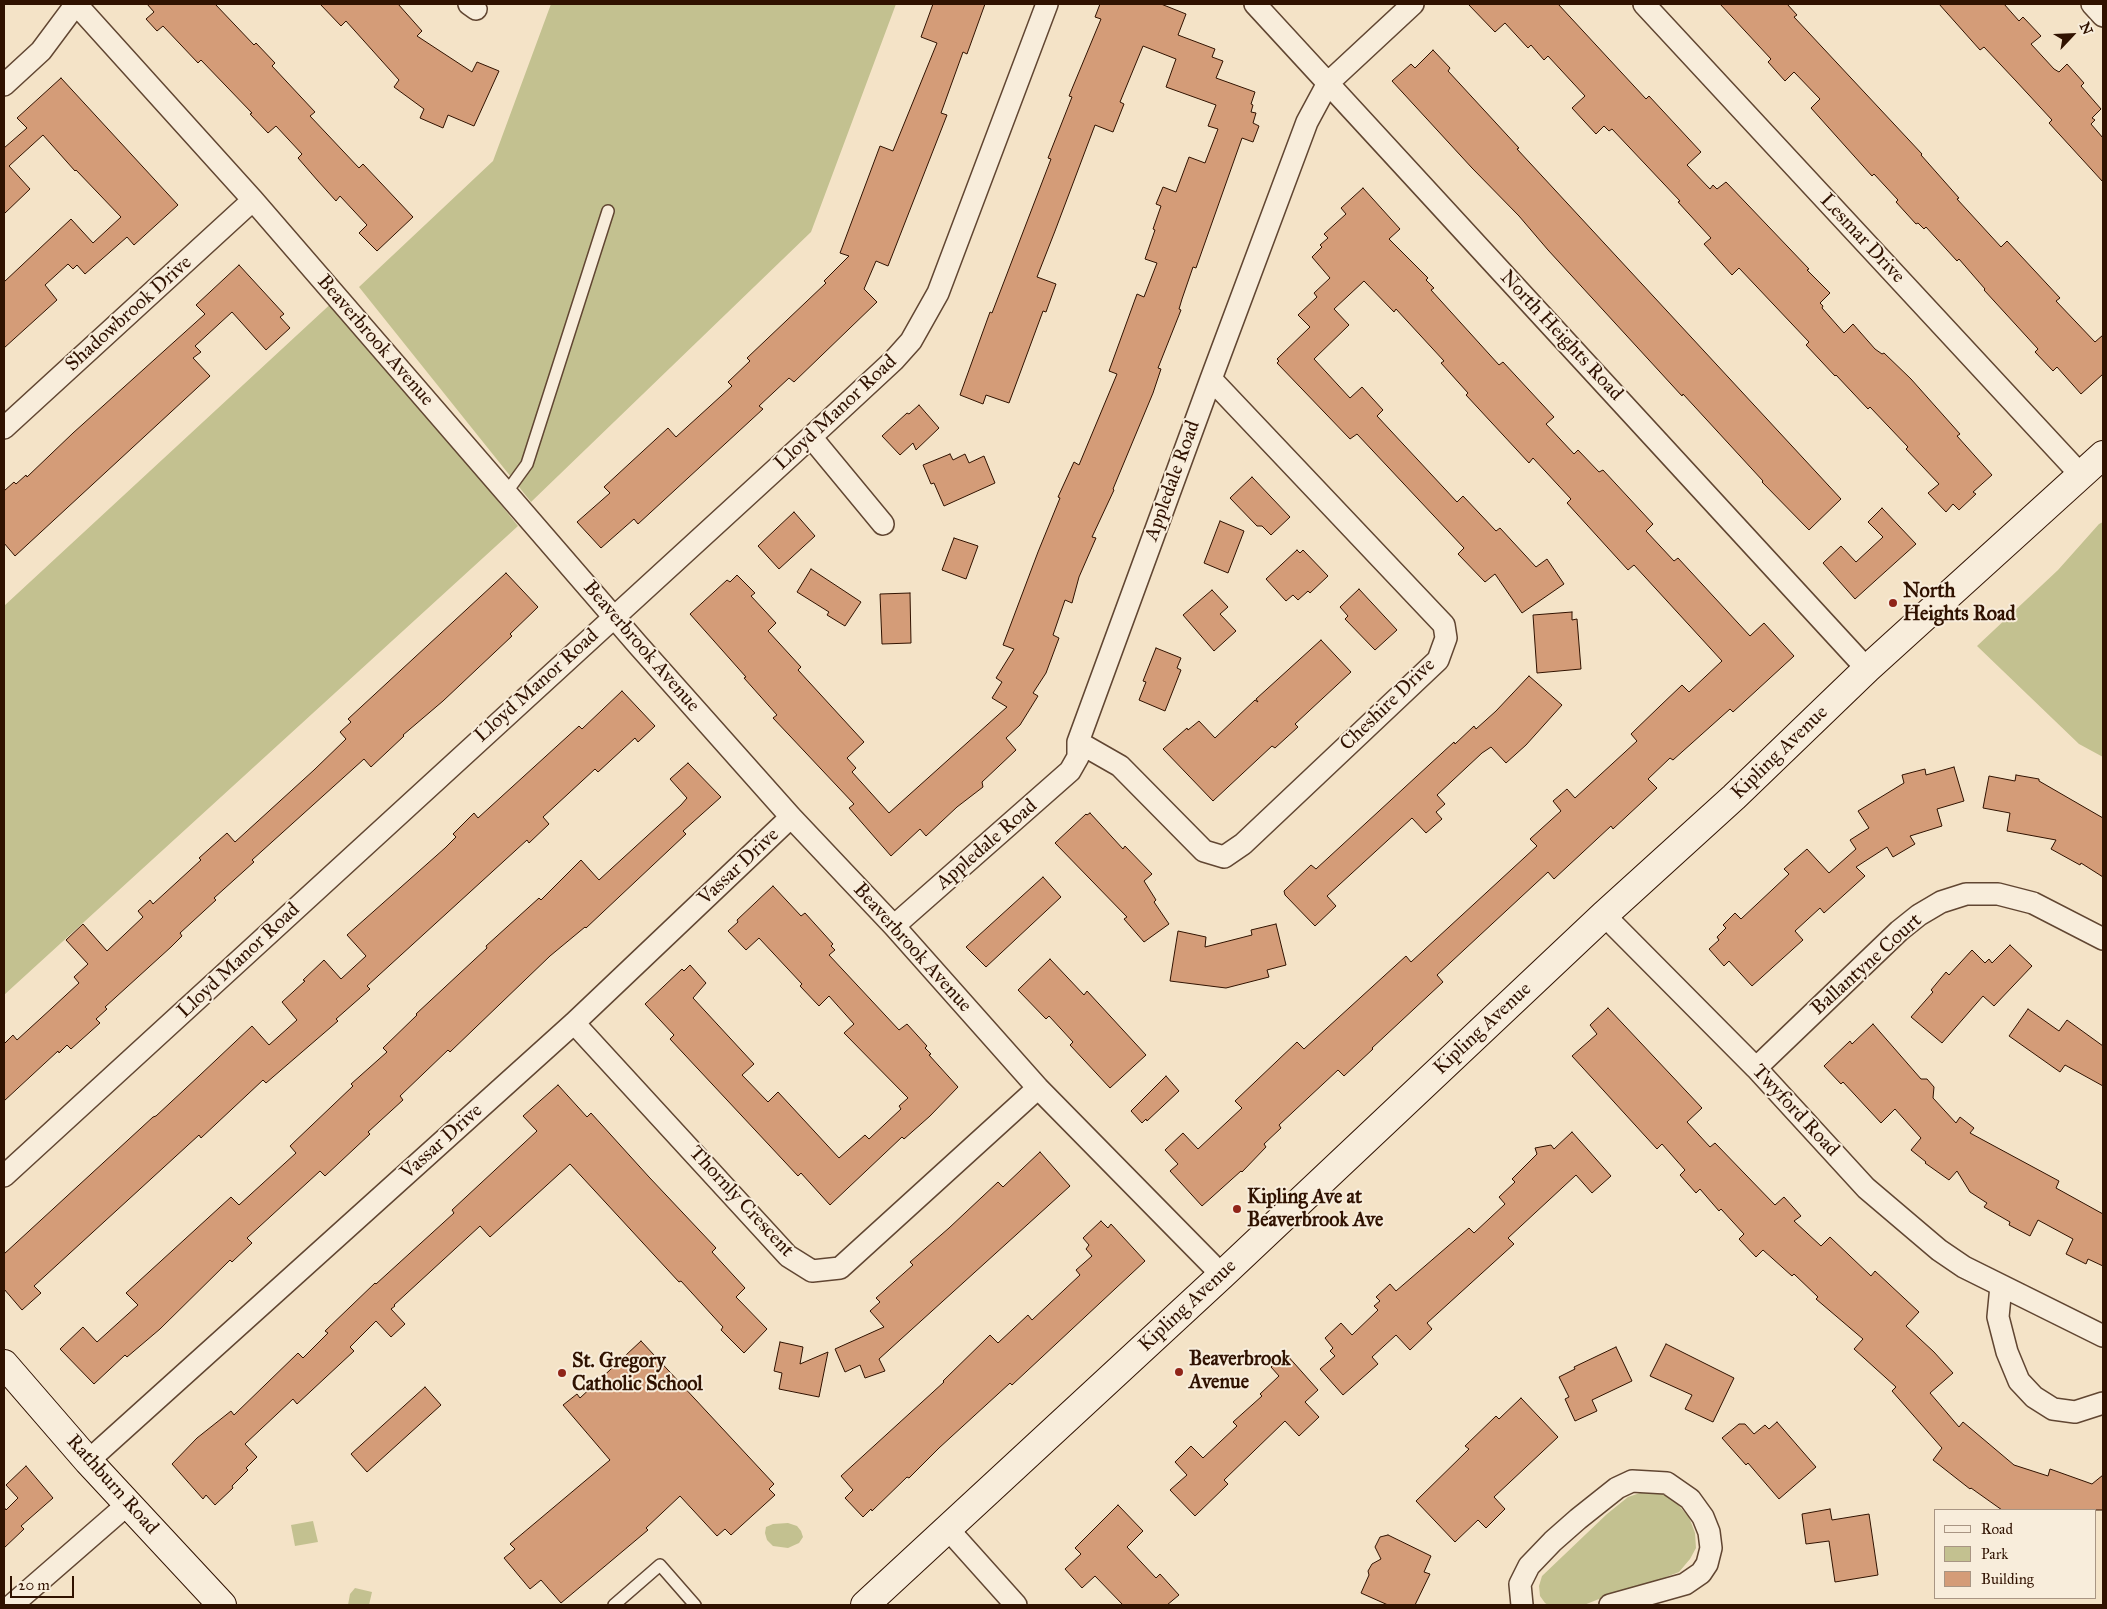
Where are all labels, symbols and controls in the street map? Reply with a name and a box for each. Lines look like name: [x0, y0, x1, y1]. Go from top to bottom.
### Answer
north arrow: [2047, 10, 2097, 60]
text: N: [2076, 19, 2096, 37]
street label: Lesmar Drive: [1814, 189, 1910, 289]
street label: Shadowbrook Drive: [61, 251, 197, 377]
street label: North Heights Road: [1494, 266, 1628, 406]
street label: Beaverbrook Avenue: [311, 270, 439, 412]
street label: Lloyd Manor Road: [770, 350, 902, 476]
street label: Appledale Road: [1140, 418, 1206, 544]
street label: Beaverbrook Avenue: [577, 576, 705, 718]
place label: North Heights Road: [1903, 580, 2016, 627]
marker: North Heights Road: [1887, 597, 1899, 609]
street label: Lloyd Manor Road: [470, 624, 604, 748]
street label: Cheshire Drive: [1335, 654, 1441, 756]
street label: Kipling Avenue: [1727, 701, 1833, 805]
street label: Appledale Road: [932, 795, 1042, 895]
street label: Vassar Drive: [694, 823, 784, 911]
street label: Beaverbrook Avenue: [848, 878, 976, 1018]
street label: Lloyd Manor Road: [173, 898, 305, 1024]
street label: Ballantyne Court: [1807, 909, 1927, 1021]
street label: Kipling Avenue: [1429, 978, 1537, 1080]
street label: Twyford Road: [1746, 1060, 1844, 1162]
street label: Vassar Drive: [396, 1099, 488, 1185]
street label: Thornly Crescent: [683, 1141, 799, 1263]
place label: Kipling Ave at Beaverbrook Ave: [1247, 1186, 1383, 1233]
marker: Kipling Ave at Beaverbrook Ave: [1231, 1203, 1243, 1215]
street label: Kipling Avenue: [1134, 1255, 1242, 1357]
place label: Beaverbrook Avenue: [1189, 1348, 1291, 1395]
place label: St. Gregory Catholic School: [572, 1350, 703, 1397]
marker: Beaverbrook Avenue: [1173, 1366, 1185, 1378]
marker: St. Gregory Catholic School: [556, 1367, 568, 1379]
street label: Rathburn Road: [61, 1430, 163, 1540]
legend: [1934, 1509, 2097, 1599]
text: Road: [1981, 1520, 2013, 1538]
text: Park: [1981, 1545, 2008, 1563]
scale bar: [12, 1566, 76, 1598]
text: Building: [1981, 1570, 2034, 1588]
text: 20 m: [18, 1576, 50, 1594]

